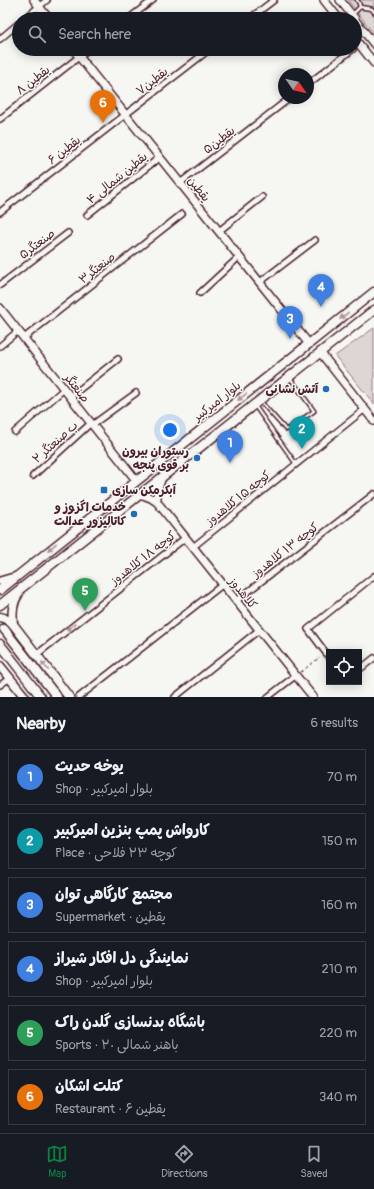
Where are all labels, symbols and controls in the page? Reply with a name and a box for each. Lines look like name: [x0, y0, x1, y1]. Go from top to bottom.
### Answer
search box: [12, 12, 362, 56]
icon: search: [26, 23, 48, 45]
text: Search here: [58, 25, 131, 44]
street label: یقطین ۸: [13, 62, 53, 98]
street label: یقطین۷: [133, 64, 171, 99]
north arrow: [278, 68, 314, 104]
pin: 6: [90, 90, 116, 123]
street label: یقطین۵: [200, 123, 238, 158]
street label: یقطین ۶: [45, 133, 84, 168]
street label: یقطین شمالی ۴: [84, 149, 151, 207]
street label: یقطین: [184, 174, 213, 205]
street label: صنعتگر۵: [16, 226, 58, 263]
street label: صنعتگر۳: [76, 249, 119, 287]
pin: 4: [308, 274, 334, 307]
pin: 3: [277, 306, 303, 339]
one-way arrow: [338, 311, 349, 320]
street label: صنعتگر: [60, 370, 93, 406]
street label: بلوار امیرکبیر: [190, 378, 244, 425]
place label: آتش نشانی: [265, 382, 319, 397]
marker: آتش نشانی: [321, 384, 331, 394]
one-way arrow: [236, 392, 247, 401]
pin: 2: [289, 416, 315, 449]
street label: ۲ ب صنعتگر: [29, 418, 81, 467]
your location: [160, 420, 180, 440]
pin: 1: [217, 430, 243, 463]
place label: رستوران بیرون بر قوی پنجه: [122, 444, 189, 473]
marker: رستوران بیرون بر قوی پنجه: [192, 453, 202, 463]
street label: کوچه ۱۵ کلاهدوز: [202, 468, 274, 530]
place label: آبکرمکن سازی: [112, 483, 177, 498]
marker: آبکرمکن سازی: [99, 485, 109, 495]
place label: خدمات اگزوز و کاتالیزور عدالت: [54, 499, 127, 529]
marker: خدمات اگزوز و کاتالیزور عدالت: [129, 509, 139, 519]
street label: کوچه ۱۳ کلاهدوز: [248, 520, 322, 582]
street label: کوچه ۱۸ کلاهدوز: [107, 528, 179, 589]
one-way arrow: [47, 543, 58, 552]
street label: کلاهدوز: [225, 574, 260, 612]
pin: 5: [72, 578, 98, 611]
one-way arrow: [66, 623, 77, 632]
map controls: [326, 649, 362, 685]
button: locate: [326, 649, 362, 685]
one-way arrow: [41, 661, 49, 672]
text: Nearby: [16, 713, 65, 734]
text: 6 results: [311, 715, 358, 731]
text: یوخه حدیث: [55, 757, 124, 776]
text: 1: [27, 769, 33, 785]
text: 70 m: [327, 769, 357, 785]
text: Shop · بلوار امیرکبیر: [55, 781, 153, 797]
text: کارواش پمپ بنزین امیرکبیر: [55, 821, 210, 840]
text: 2: [26, 833, 34, 849]
text: 150 m: [322, 833, 357, 849]
text: Place · کوچه ۲۳ فلاحی: [55, 845, 177, 861]
text: مجتمع کارگاهی توان: [55, 885, 173, 904]
text: 3: [26, 897, 34, 913]
text: 160 m: [321, 897, 357, 913]
text: Supermarket · یقطین: [55, 909, 166, 925]
text: نمایندگی دل افکار شیراز: [55, 949, 189, 968]
text: 4: [26, 961, 34, 977]
text: 210 m: [321, 961, 357, 977]
text: Shop · بلوار امیرکبیر: [55, 973, 153, 989]
text: باشگاه بدنسازی گلدن راک: [55, 1013, 205, 1032]
text: 5: [26, 1025, 34, 1041]
text: 220 m: [319, 1025, 357, 1041]
text: Sports · ۲۰ باهنر شمالی: [55, 1037, 179, 1053]
text: کتلت اشکان: [55, 1077, 123, 1096]
text: 6: [26, 1089, 34, 1105]
text: 340 m: [319, 1089, 357, 1105]
text: Restaurant · یقطین ۶: [55, 1101, 166, 1117]
tab: Map: [46, 1143, 68, 1180]
tab: Directions: [161, 1143, 208, 1180]
tab: Saved: [300, 1143, 328, 1180]

